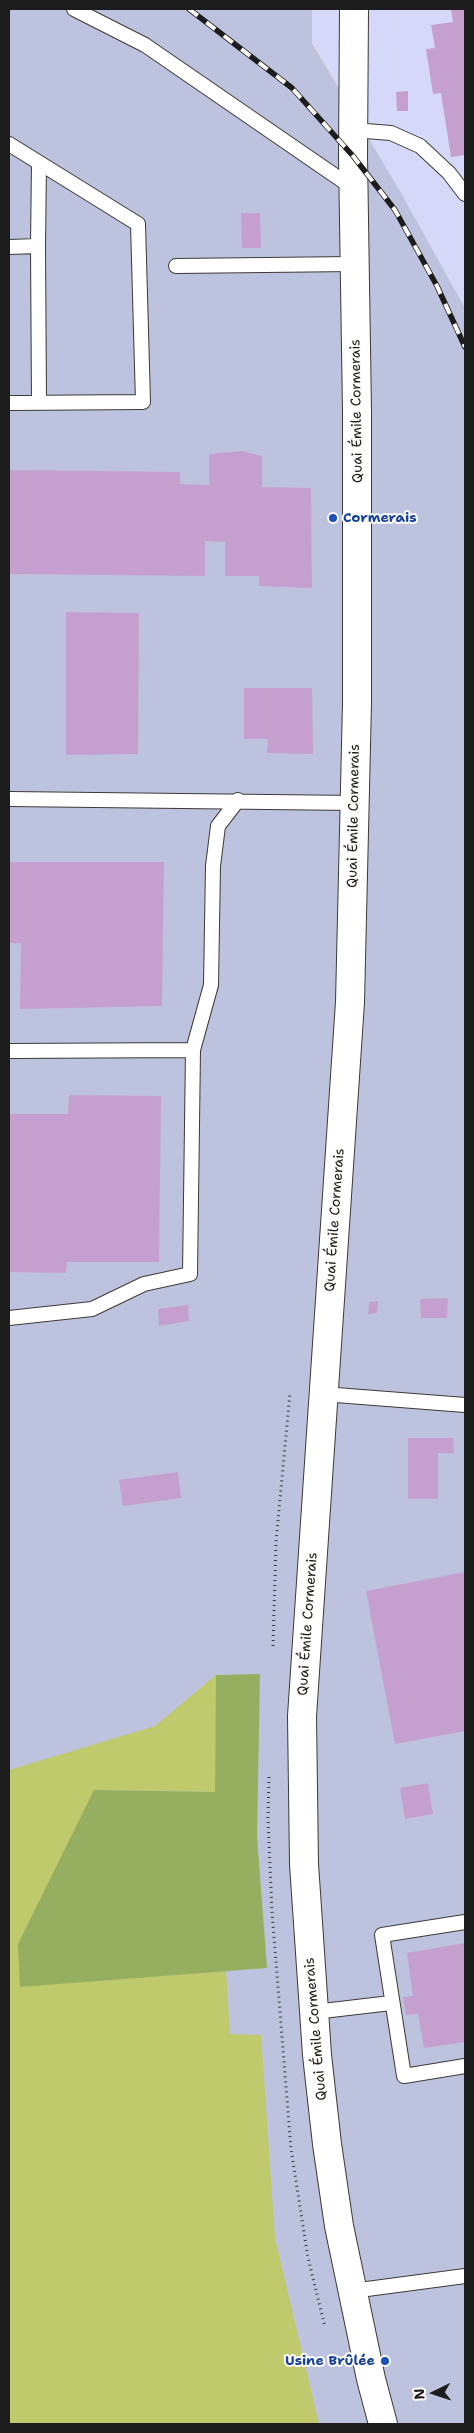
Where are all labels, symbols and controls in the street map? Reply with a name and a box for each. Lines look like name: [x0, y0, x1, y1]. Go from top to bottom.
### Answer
street label: Quai Émile Cormerais: [347, 339, 367, 483]
place label: Cormerais: [343, 510, 417, 526]
marker: Cormerais: [327, 512, 339, 524]
street label: Quai Émile Cormerais: [344, 744, 364, 888]
street label: Quai Émile Cormerais: [322, 1148, 348, 1292]
street label: Quai Émile Cormerais: [295, 1552, 321, 1696]
street label: Quai Émile Cormerais: [301, 1957, 331, 2101]
place label: Usine Brûlée: [285, 2353, 375, 2369]
marker: Usine Brûlée: [379, 2355, 391, 2367]
north arrow: [409, 2368, 459, 2418]
text: N: [410, 2388, 428, 2400]

